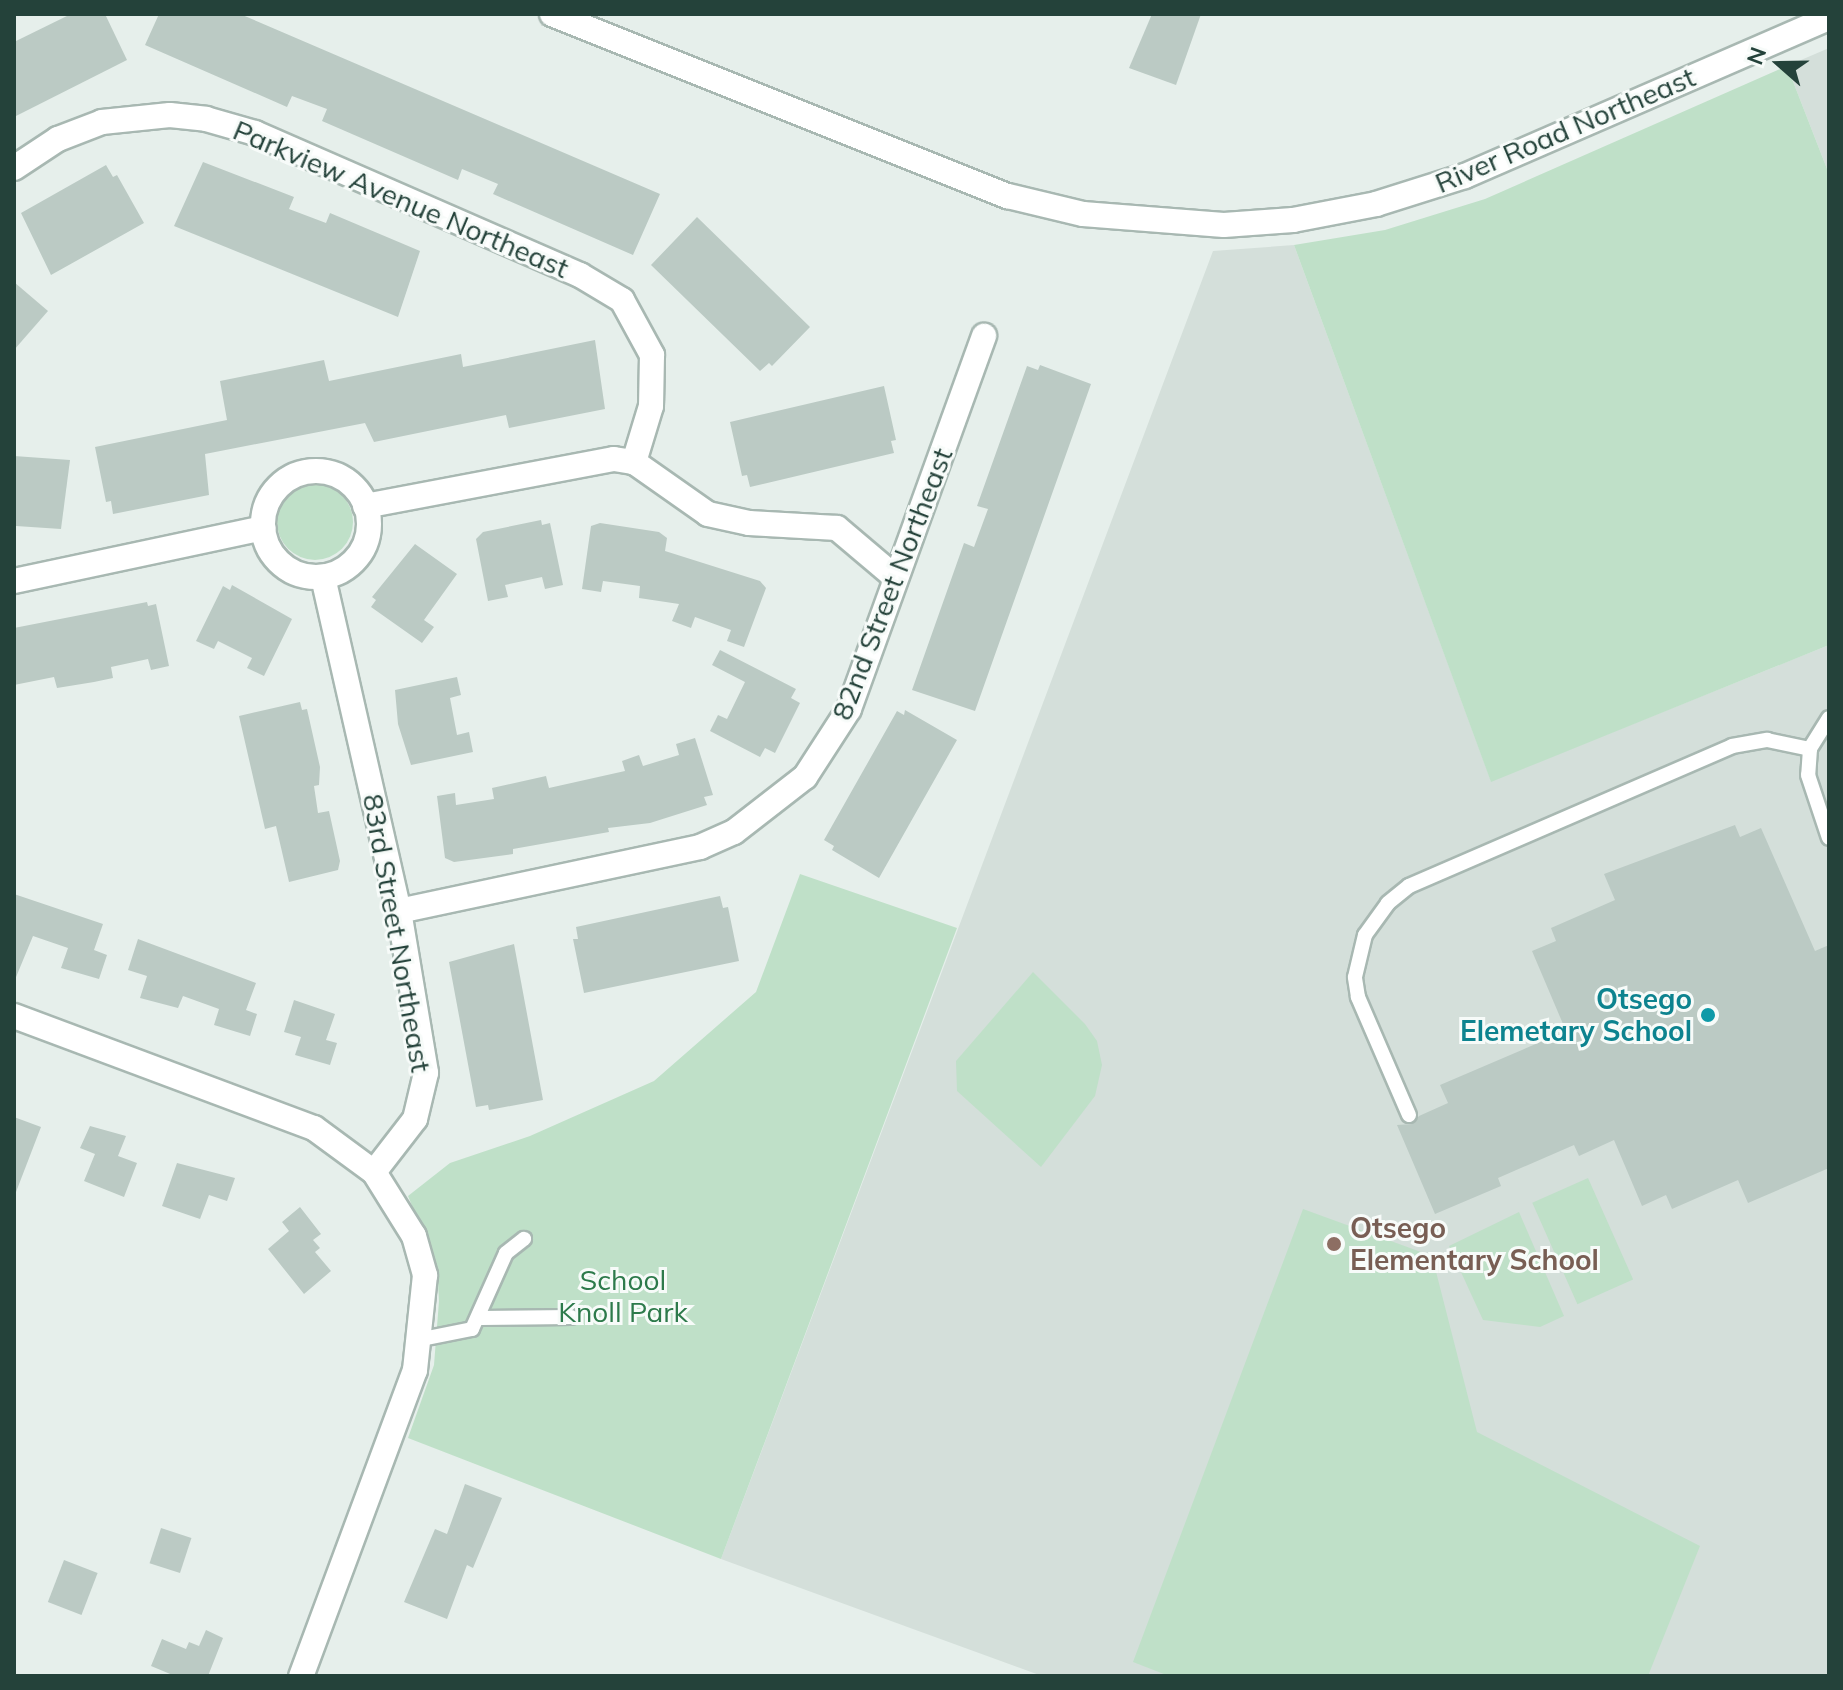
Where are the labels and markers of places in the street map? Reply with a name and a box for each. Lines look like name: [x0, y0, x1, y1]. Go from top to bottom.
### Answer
place label: Otsego Elemetary School: [1460, 982, 1692, 1048]
marker: Otsego Elemetary School: [1699, 1006, 1717, 1024]
place label: Otsego Elementary School: [1350, 1211, 1599, 1277]
marker: Otsego Elementary School: [1325, 1235, 1343, 1253]

